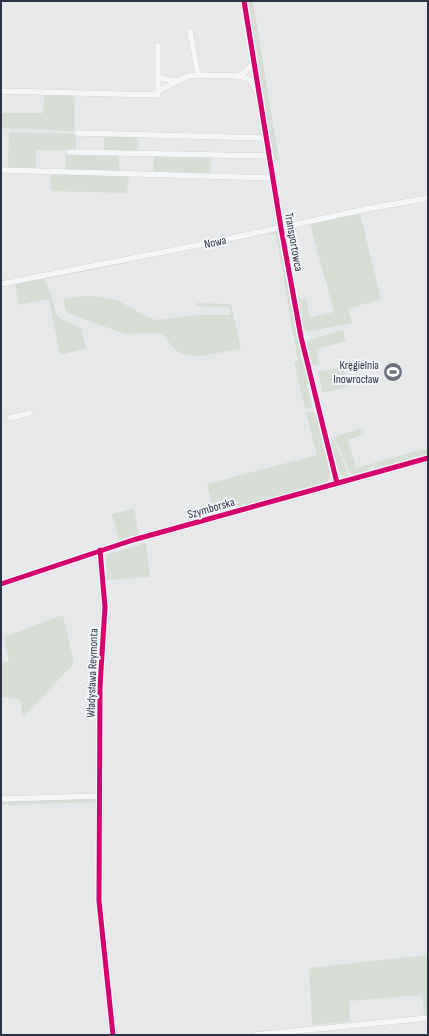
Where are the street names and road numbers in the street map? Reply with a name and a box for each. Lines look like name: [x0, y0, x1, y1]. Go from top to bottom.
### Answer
street label: Transportowca: [281, 212, 306, 273]
street label: Nowa: [203, 233, 228, 252]
street label: Szymborska: [186, 494, 237, 522]
street label: Władysława Reymonta: [83, 628, 102, 718]

